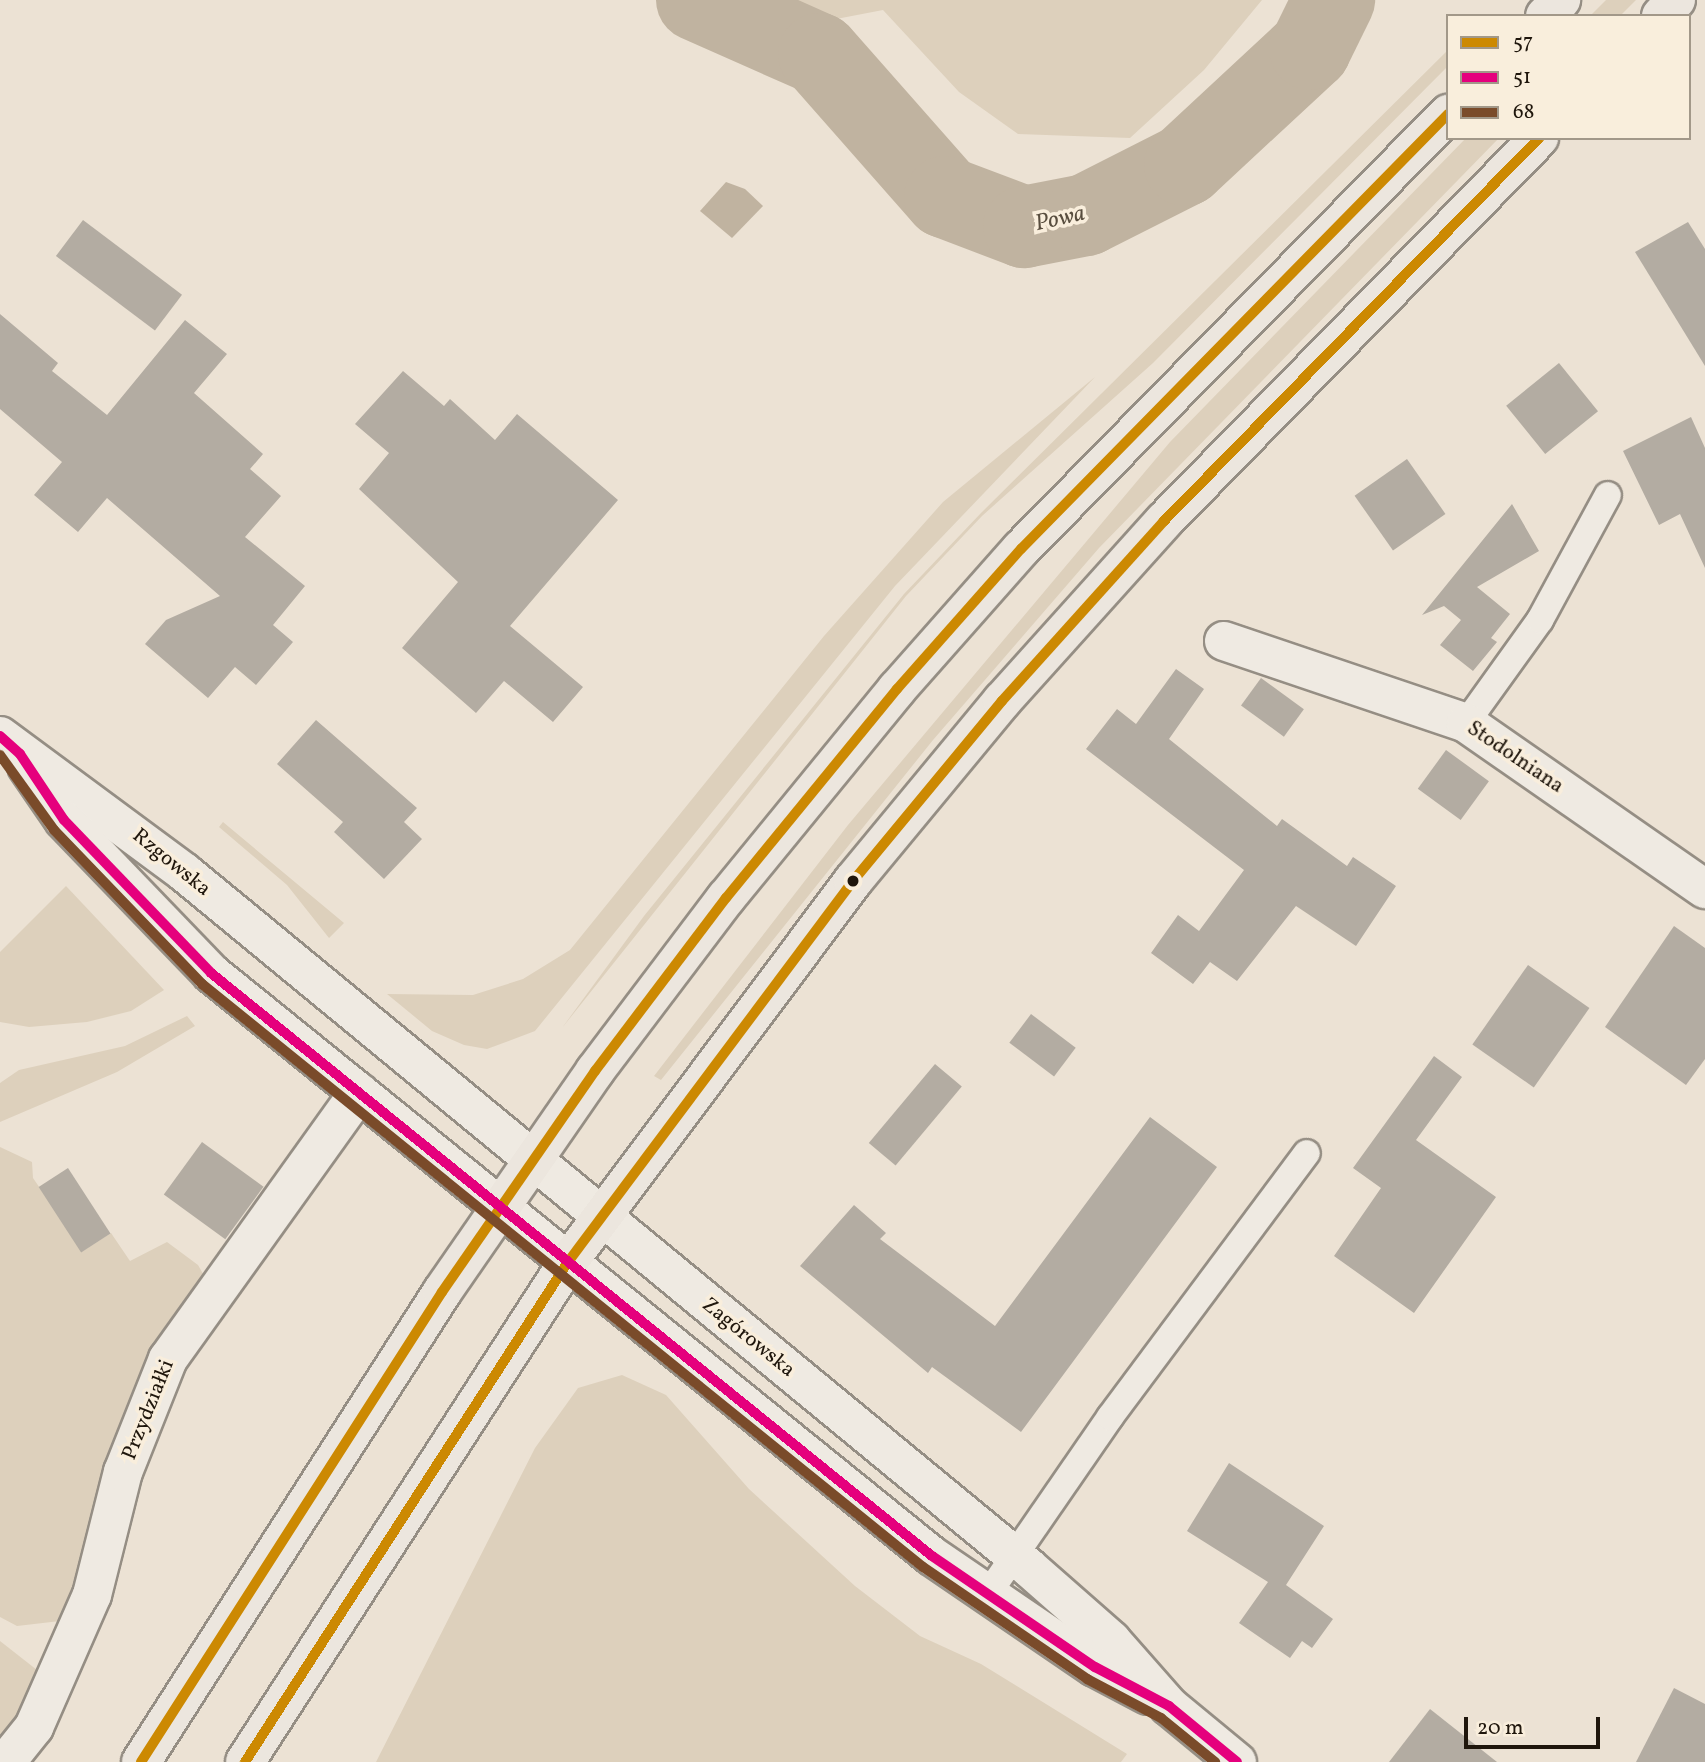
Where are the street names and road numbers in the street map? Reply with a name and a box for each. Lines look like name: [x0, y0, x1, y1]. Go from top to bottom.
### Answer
street label: Stodolniana: [1462, 716, 1568, 800]
street label: Rzgowska: [127, 824, 215, 902]
street label: Zagórowska: [696, 1293, 800, 1383]
street label: Przydziałki: [117, 1356, 181, 1464]

